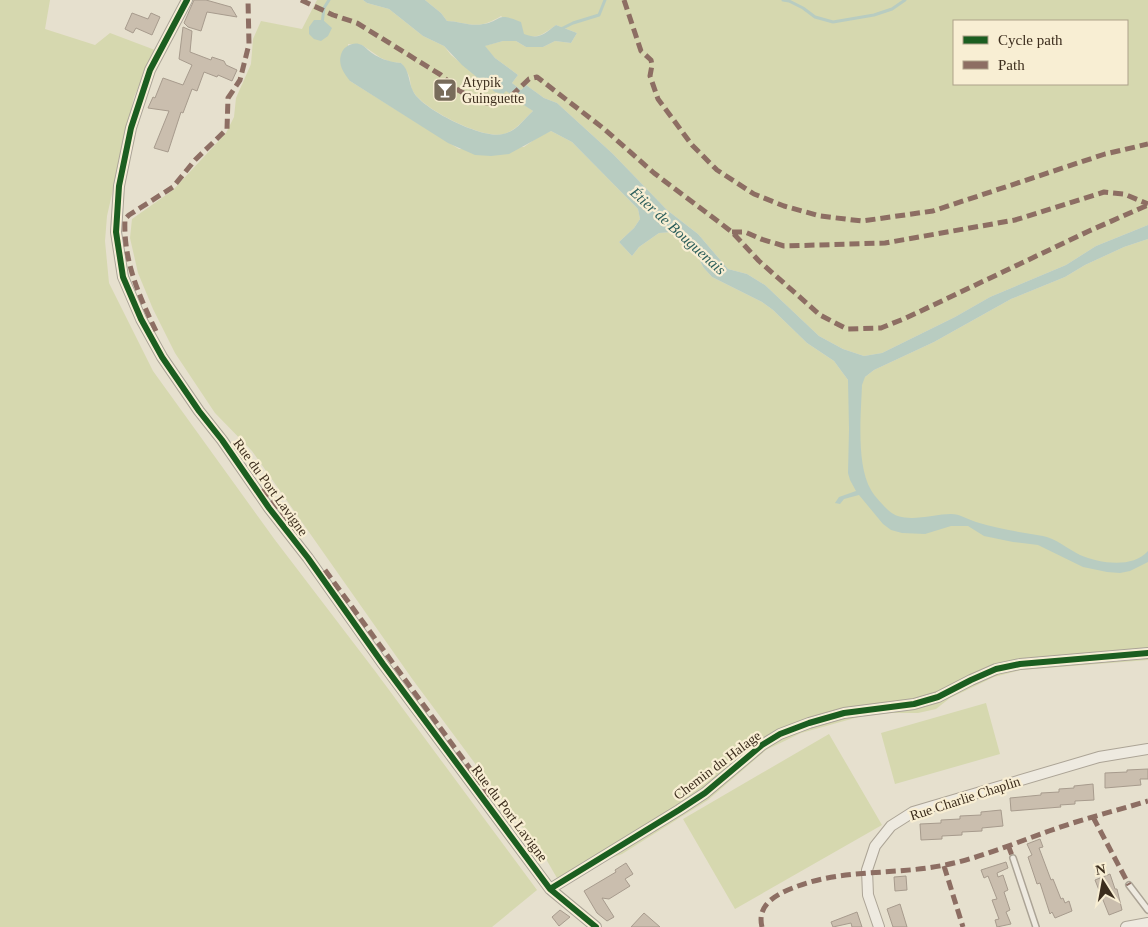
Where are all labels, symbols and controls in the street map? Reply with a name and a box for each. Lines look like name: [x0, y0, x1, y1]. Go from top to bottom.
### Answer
legend: [953, 20, 1128, 85]
text: Cycle path: [998, 32, 1063, 48]
text: Path: [998, 57, 1025, 73]
place label: Atypik Guinguette: [462, 75, 524, 106]
bar icon: Atypik Guinguette: [432, 77, 458, 103]
water label: Étier de Bouguenais: [626, 183, 729, 278]
street label: Rue du Port Lavigne: [230, 436, 311, 539]
street label: Chemin du Halage: [671, 728, 764, 803]
street label: Rue du Port Lavigne: [469, 762, 551, 864]
street label: Rue Charlie Chaplin: [908, 774, 1022, 823]
north arrow: [1078, 857, 1128, 907]
text: N: [1094, 861, 1107, 878]

